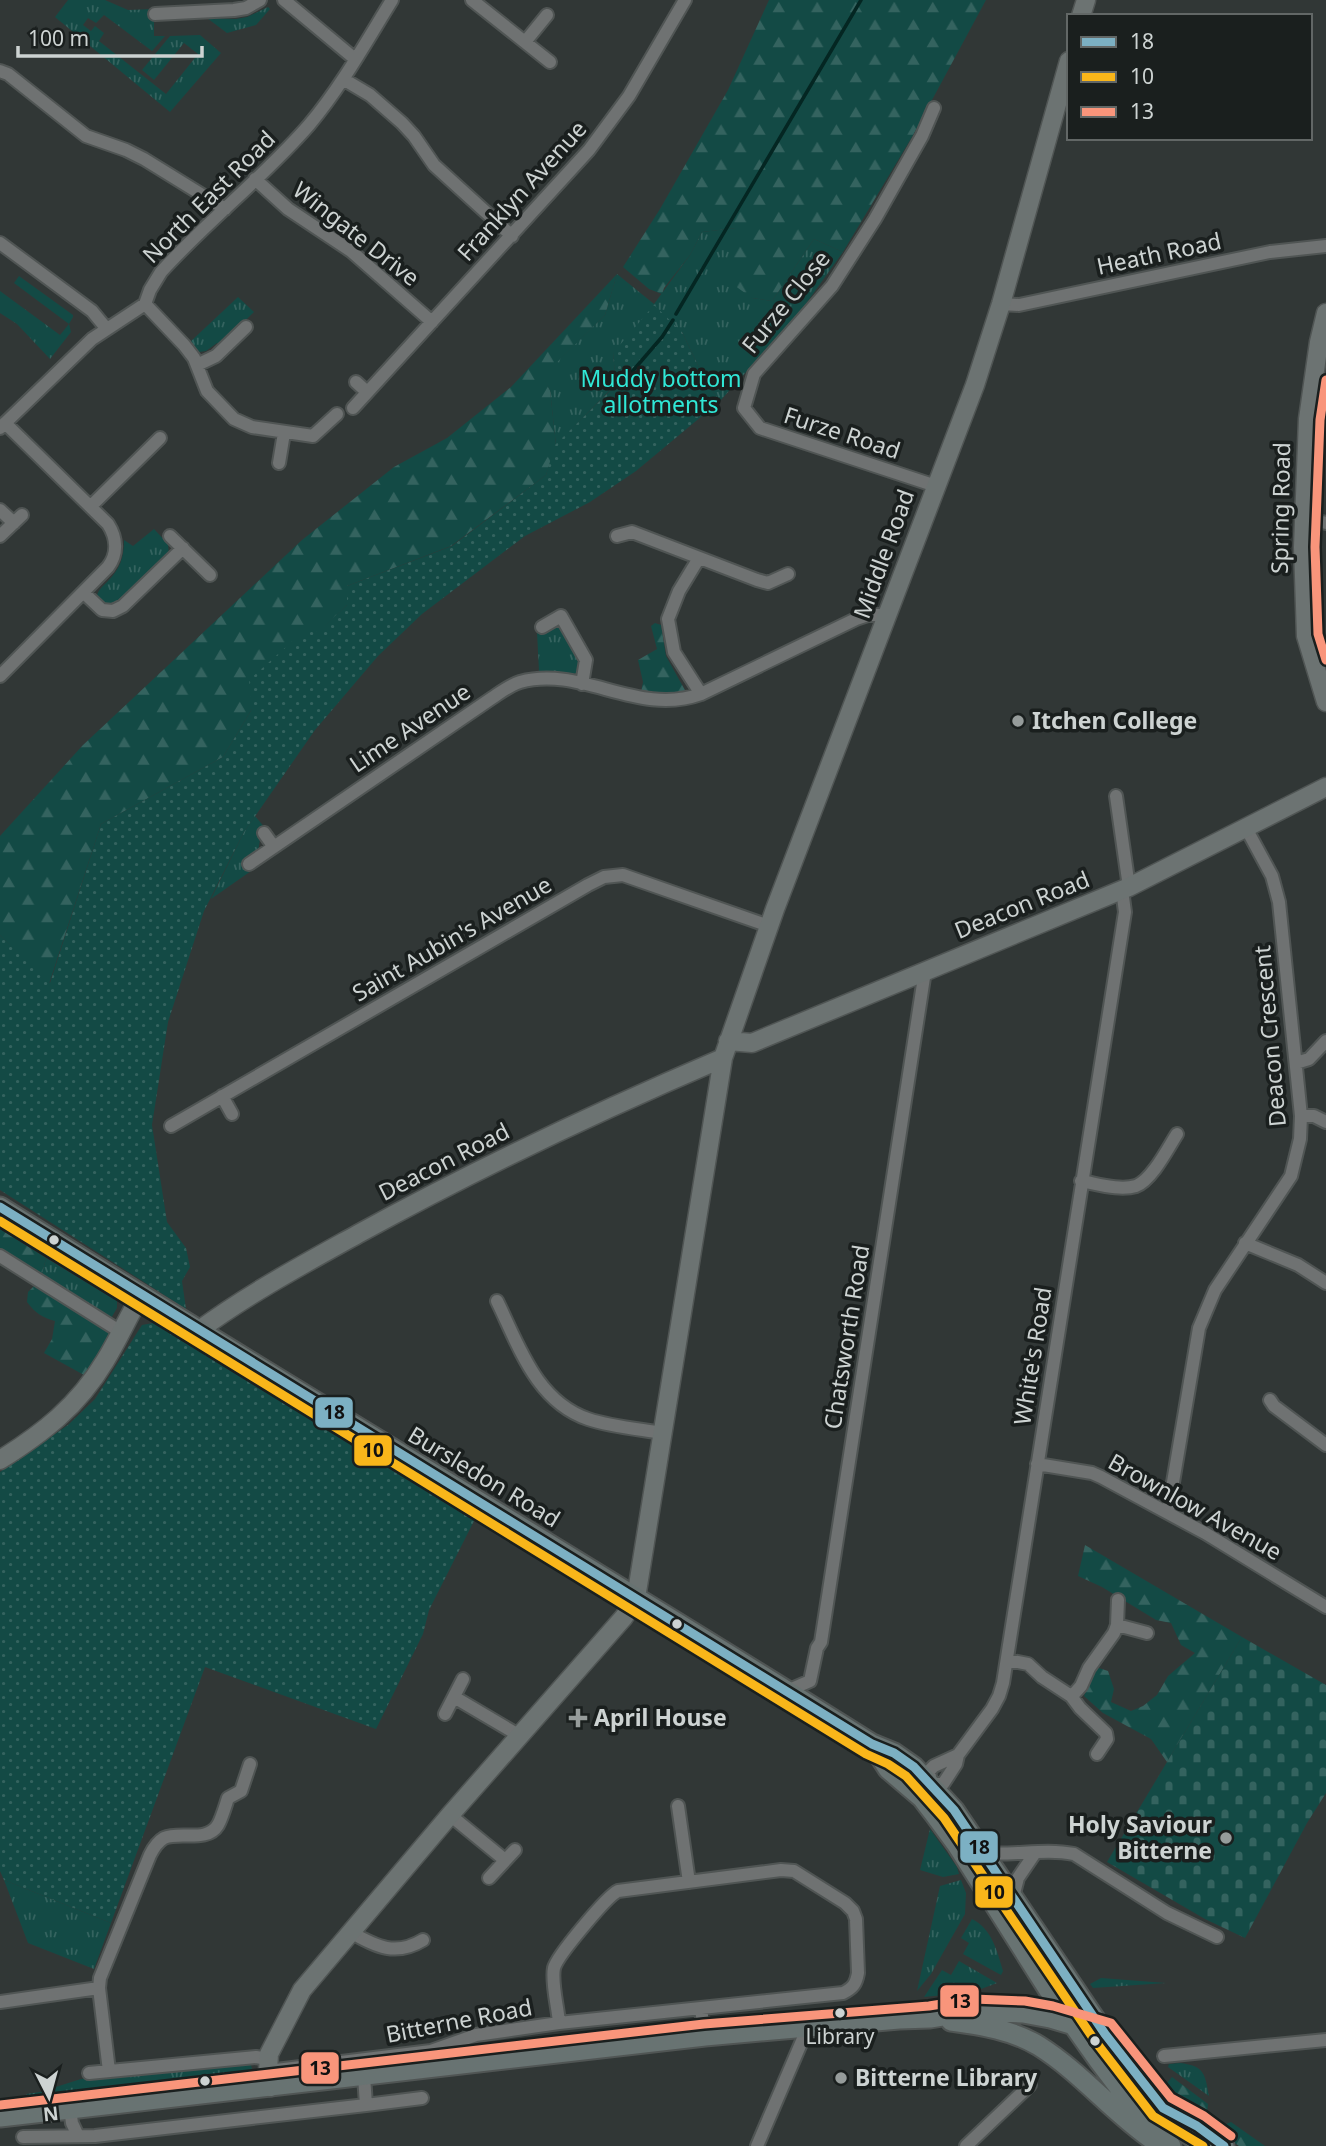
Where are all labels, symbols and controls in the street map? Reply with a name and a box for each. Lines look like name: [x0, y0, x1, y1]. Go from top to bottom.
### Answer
scale bar: [18, 14, 201, 58]
legend: [1067, 14, 1312, 140]
text: 100 m: [28, 24, 89, 52]
text: 18: [1130, 27, 1154, 55]
text: 10: [1130, 62, 1154, 90]
text: 13: [1130, 97, 1154, 125]
street label: Franklyn Avenue: [449, 113, 593, 268]
street label: North East Road: [135, 123, 282, 270]
street label: Wingate Drive: [287, 174, 427, 293]
street label: Heath Road: [1094, 224, 1224, 282]
street label: Furze Close: [734, 243, 837, 360]
park label: Muddy bottom allotments: [580, 362, 742, 420]
street label: Furze Road: [780, 398, 905, 466]
street label: Spring Road: [1263, 442, 1297, 574]
street label: Middle Road: [845, 485, 921, 623]
street label: Lime Avenue: [343, 675, 476, 779]
place label: Itchen College: [1032, 704, 1197, 736]
marker: Itchen College: [1010, 713, 1026, 729]
street label: Deacon Road: [949, 862, 1094, 946]
street label: Saint Aubin's Avenue: [346, 868, 557, 1008]
street label: Deacon Crescent: [1245, 944, 1293, 1128]
street label: Deacon Road: [373, 1114, 515, 1208]
unlabelled marker: [47, 1233, 61, 1247]
street label: Chatsworth Road: [816, 1242, 876, 1431]
street label: White's Road: [1005, 1285, 1059, 1427]
line badge: 18: [314, 1396, 354, 1429]
text: 18: [323, 1399, 345, 1425]
street label: Bursledon Road: [403, 1418, 567, 1534]
line badge: 10: [353, 1434, 393, 1467]
text: 10: [362, 1437, 384, 1463]
street label: Brownlow Avenue: [1103, 1445, 1288, 1567]
unlabelled marker: [670, 1617, 684, 1631]
place label: April House: [594, 1701, 727, 1733]
marker: April House: [568, 1708, 588, 1728]
place label: Holy Saviour Bitterne: [1068, 1808, 1212, 1866]
line badge: 18: [959, 1830, 999, 1864]
marker: Holy Saviour Bitterne: [1218, 1830, 1234, 1846]
text: 18: [968, 1834, 990, 1860]
line badge: 10: [974, 1875, 1014, 1909]
text: 10: [983, 1879, 1005, 1905]
line badge: 13: [939, 1984, 980, 2018]
text: 13: [949, 1988, 971, 2014]
street label: Bitterne Road: [383, 1990, 535, 2050]
marker: Library: [833, 2006, 847, 2020]
place label: Library: [806, 2022, 875, 2050]
unlabelled marker: [1088, 2034, 1102, 2048]
line badge: 13: [300, 2051, 340, 2085]
text: 13: [309, 2055, 331, 2081]
place label: Bitterne Library: [855, 2061, 1038, 2093]
north arrow: [14, 2062, 84, 2132]
marker: Bitterne Library: [833, 2070, 849, 2086]
unlabelled marker: [198, 2074, 212, 2088]
text: N: [42, 2100, 60, 2128]

